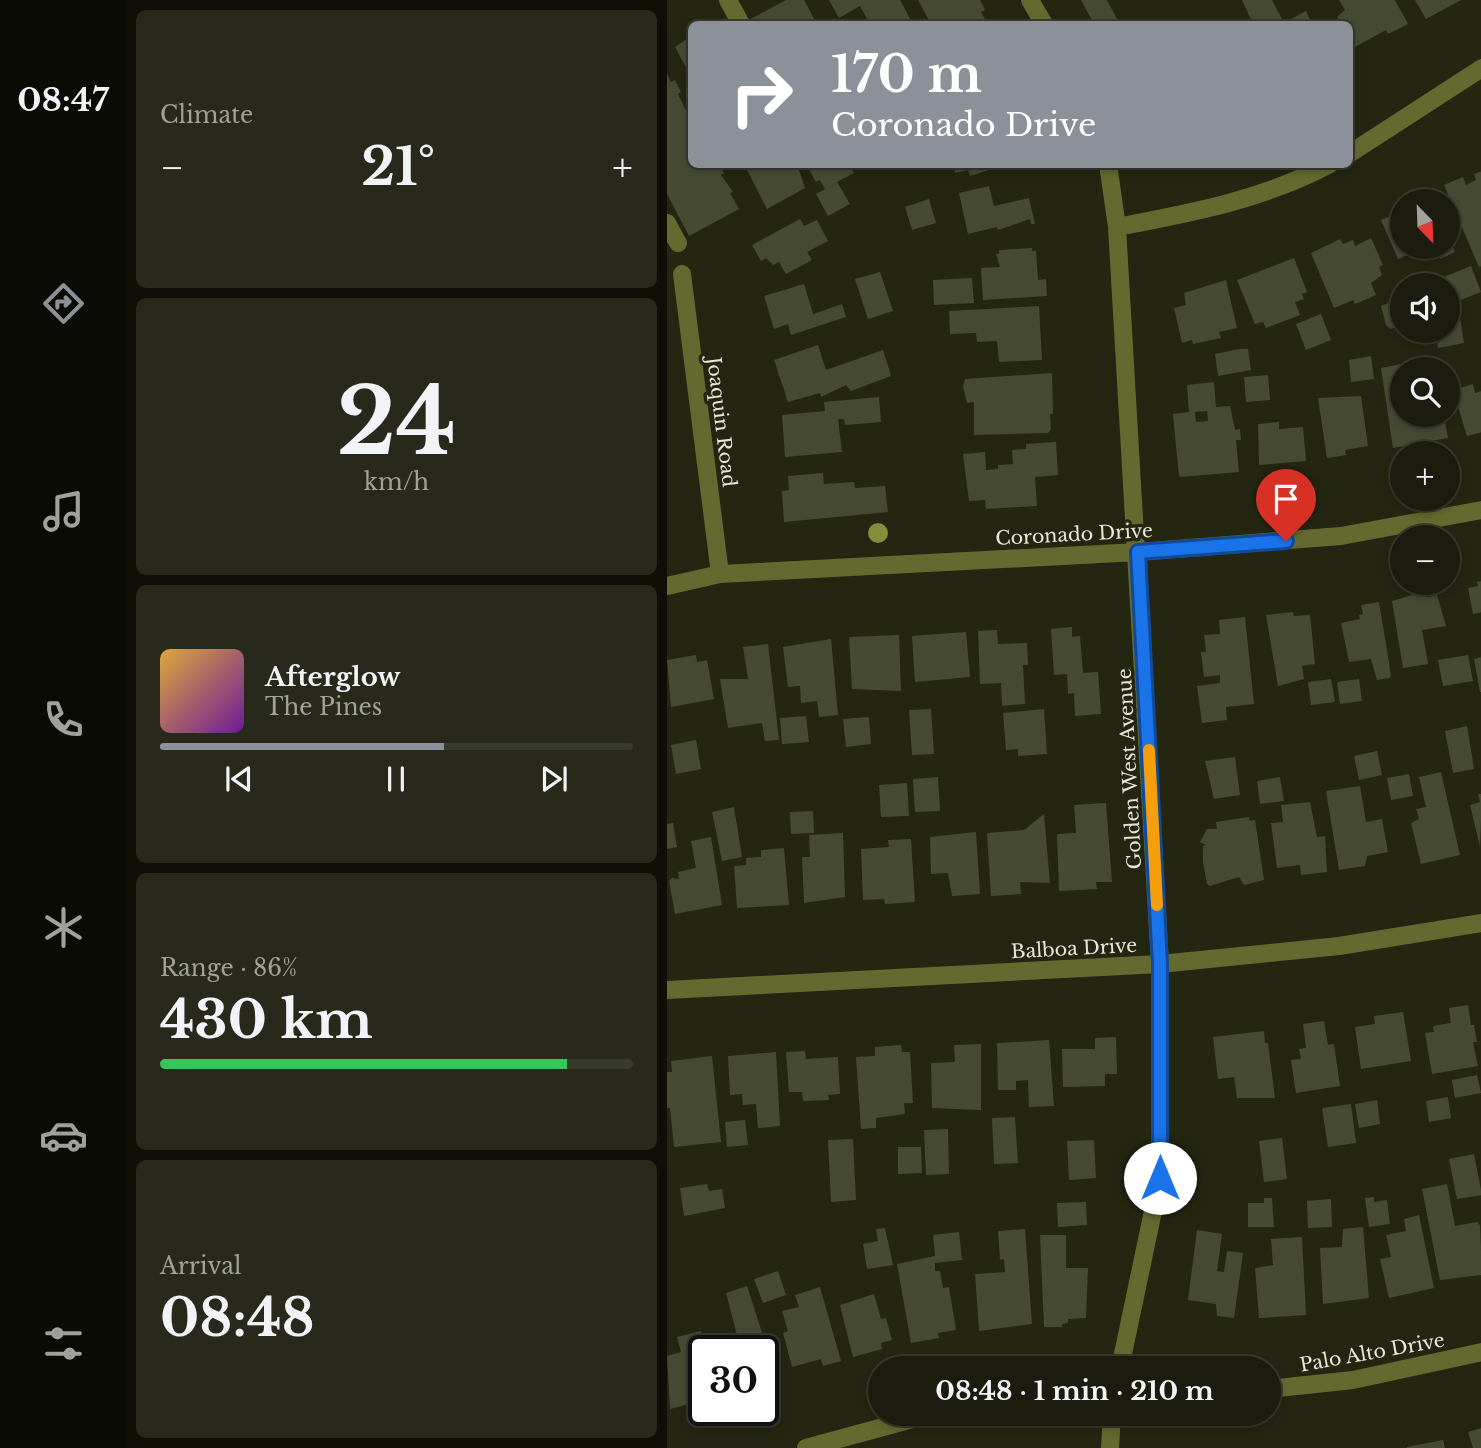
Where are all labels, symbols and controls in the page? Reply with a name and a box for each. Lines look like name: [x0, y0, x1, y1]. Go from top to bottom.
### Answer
text: 170 m: [831, 44, 982, 105]
icon: right: [716, 49, 807, 140]
text: 08:47: [17, 80, 109, 120]
text: Climate: [160, 101, 253, 129]
text: Coronado Drive: [831, 105, 1096, 145]
text: 21°: [361, 135, 435, 199]
text: −: [160, 144, 184, 191]
text: +: [612, 144, 633, 191]
north arrow: [1390, 189, 1460, 259]
map controls: [1390, 189, 1460, 595]
button: sound: [1390, 273, 1460, 343]
icon: directions: [39, 279, 88, 328]
street label: Joaquin Road: [702, 353, 741, 488]
button: search: [1390, 357, 1460, 427]
text: 24: [337, 366, 456, 479]
button: +: [1390, 441, 1460, 511]
text: km/h: [364, 468, 429, 496]
pin: [1256, 469, 1316, 541]
icon: arrive: [1267, 480, 1305, 518]
icon: music: [39, 487, 88, 536]
street label: Coronado Drive: [995, 519, 1153, 550]
button: −: [1390, 525, 1460, 595]
text: Afterglow: [265, 661, 401, 693]
street label: Golden West Avenue: [1113, 668, 1146, 870]
text: The Pines: [265, 693, 382, 721]
icon: phone: [39, 695, 88, 744]
icon: previous: [220, 760, 258, 798]
icon: pause: [377, 760, 415, 798]
icon: next: [535, 760, 573, 798]
icon: climate: [39, 903, 88, 952]
street label: Balboa Drive: [1010, 934, 1138, 963]
text: Range · 86%: [160, 954, 297, 982]
text: 430 km: [160, 988, 373, 1052]
icon: car: [39, 1111, 88, 1160]
position arrow: [1123, 1141, 1197, 1215]
text: Arrival: [160, 1252, 241, 1280]
text: 08:48: [160, 1286, 315, 1350]
icon: filters: [39, 1319, 88, 1368]
street label: Palo Alto Drive: [1298, 1328, 1446, 1377]
speed limit sign: 30: [688, 1335, 779, 1426]
text: 08:48 · 1 min · 210 m: [935, 1375, 1214, 1407]

